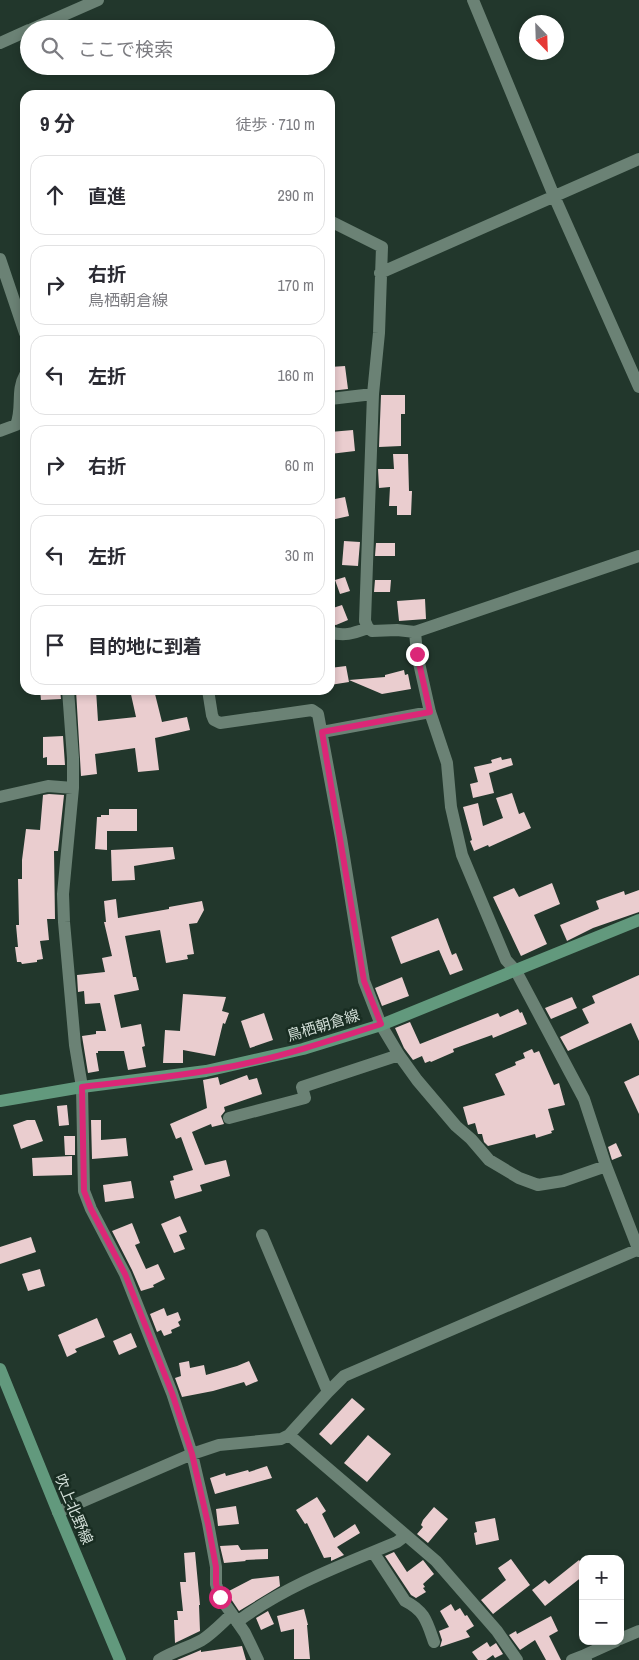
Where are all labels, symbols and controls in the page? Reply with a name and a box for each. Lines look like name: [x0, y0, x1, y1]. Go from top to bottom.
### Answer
north arrow: [519, 15, 564, 60]
search box: [20, 20, 335, 75]
icon: search: [38, 34, 66, 62]
text: ここで検索: [78, 36, 173, 62]
text: 9 分: [40, 109, 75, 138]
text: 徒歩 · 710 m: [236, 113, 315, 135]
icon: ahead: [41, 181, 69, 209]
text: 直進: [88, 183, 126, 209]
text: 290 m: [278, 184, 314, 206]
text: 右折: [88, 261, 126, 287]
icon: right: [41, 271, 69, 299]
text: 170 m: [278, 274, 314, 296]
text: 鳥栖朝倉線: [88, 289, 168, 311]
icon: left: [41, 361, 69, 389]
text: 左折: [88, 363, 126, 389]
text: 160 m: [278, 364, 314, 386]
icon: right: [41, 451, 69, 479]
text: 右折: [88, 453, 126, 479]
text: 60 m: [285, 454, 314, 476]
icon: left: [41, 541, 69, 569]
text: 左折: [88, 543, 126, 569]
text: 30 m: [285, 544, 314, 566]
icon: arrive: [41, 631, 69, 659]
text: 目的地に到着: [88, 633, 202, 659]
route end: [406, 643, 429, 666]
street label: 鳥栖朝倉線: [284, 1004, 362, 1046]
street label: 吹上北野線: [50, 1470, 98, 1548]
map controls: [579, 1555, 624, 1645]
button: +: [579, 1555, 624, 1600]
route start: [209, 1586, 232, 1609]
button: −: [579, 1600, 624, 1645]

